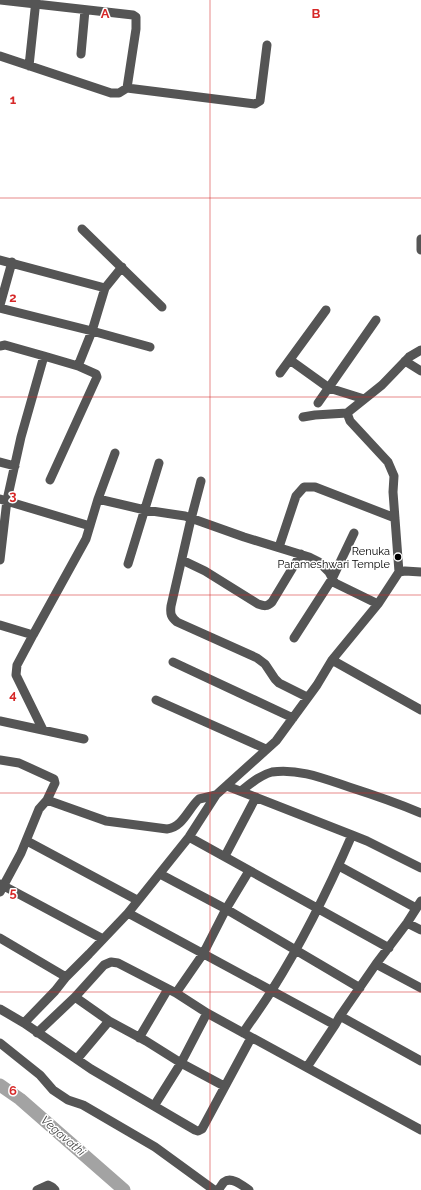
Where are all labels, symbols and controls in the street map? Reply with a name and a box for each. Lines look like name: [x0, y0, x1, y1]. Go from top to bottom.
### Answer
text: A: [101, 6, 110, 21]
text: B: [312, 6, 321, 21]
text: 1: [10, 92, 17, 107]
text: 2: [9, 290, 17, 305]
text: 3: [9, 488, 17, 503]
place label: Renuka Parameshwari Temple: [277, 545, 391, 571]
marker: Renuka Parameshwari Temple: [393, 552, 403, 562]
text: 4: [9, 687, 17, 702]
text: 5: [9, 885, 17, 900]
text: 6: [9, 1083, 17, 1098]
water label: Vegavathi: [38, 1113, 88, 1159]

